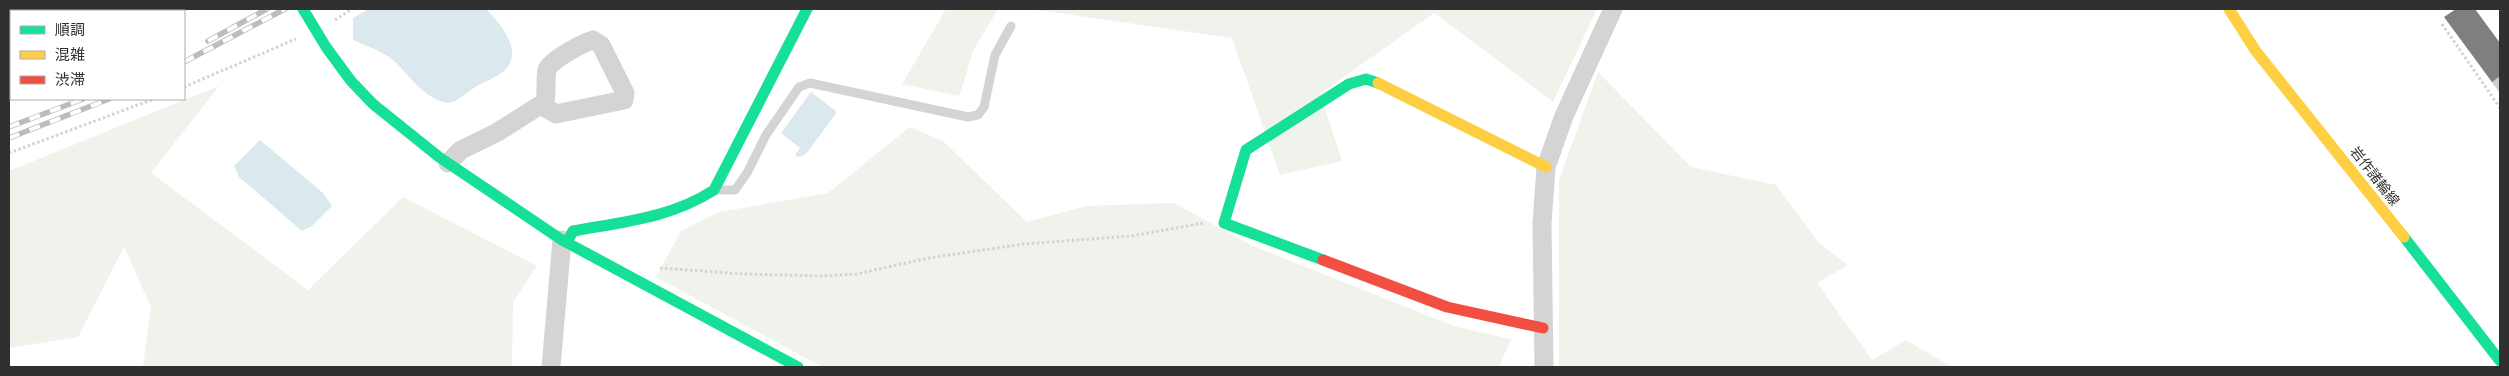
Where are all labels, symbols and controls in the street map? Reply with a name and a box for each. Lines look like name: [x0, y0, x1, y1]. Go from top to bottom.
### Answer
legend: [10, 10, 185, 100]
text: 順調: [55, 19, 85, 39]
text: 混雑: [55, 44, 85, 64]
text: 渋滞: [55, 69, 85, 89]
street label: 岩作諸輪線: [2346, 142, 2404, 209]

